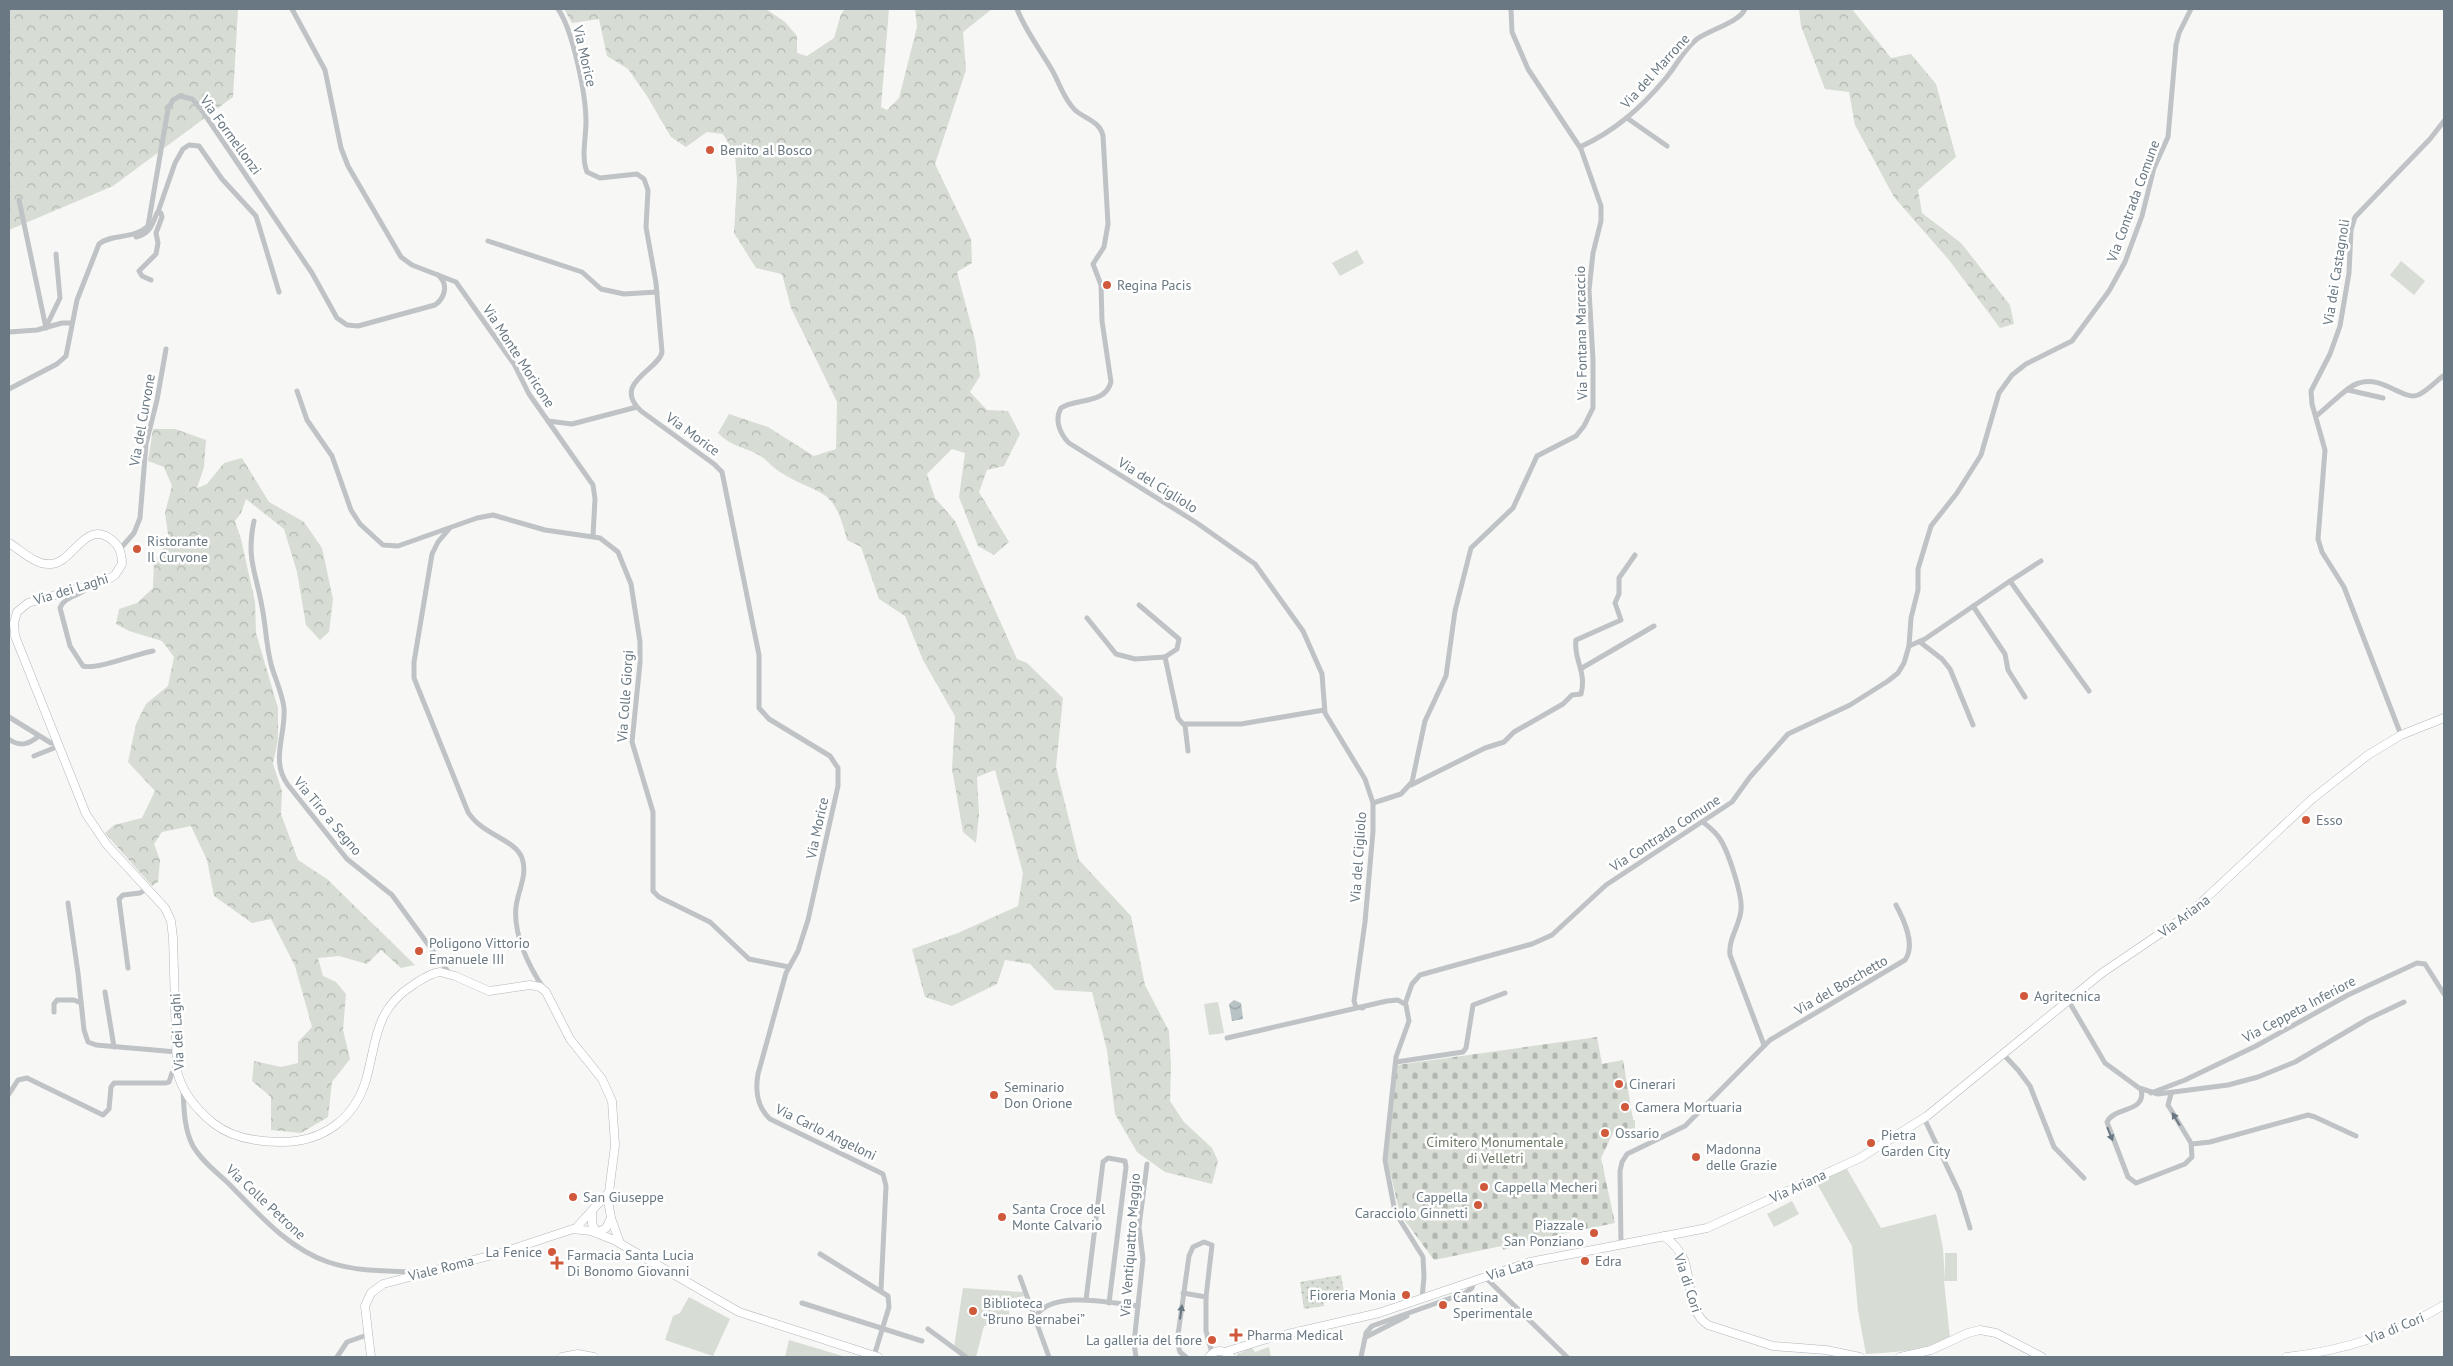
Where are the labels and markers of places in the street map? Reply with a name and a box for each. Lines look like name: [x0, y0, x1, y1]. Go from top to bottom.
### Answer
place label: Benito al Bosco: [720, 141, 812, 159]
marker: Benito al Bosco: [704, 144, 716, 156]
place label: Regina Pacis: [1117, 276, 1192, 294]
marker: Regina Pacis: [1101, 279, 1113, 291]
place label: Ristorante Il Curvone: [147, 532, 208, 566]
marker: Ristorante Il Curvone: [131, 543, 143, 555]
place label: Esso: [2316, 811, 2343, 829]
marker: Esso: [2300, 814, 2312, 826]
place label: Poligono Vittorio Emanuele III: [429, 934, 530, 968]
marker: Poligono Vittorio Emanuele III: [413, 945, 425, 957]
place label: Agritecnica: [2034, 987, 2101, 1005]
marker: Agritecnica: [2018, 990, 2030, 1002]
place label: Cinerari: [1629, 1075, 1676, 1093]
place label: Seminario Don Orione: [1004, 1078, 1072, 1112]
marker: Cinerari: [1613, 1078, 1625, 1090]
marker: Seminario Don Orione: [988, 1089, 1000, 1101]
place label: Camera Mortuaria: [1635, 1098, 1742, 1116]
marker: Camera Mortuaria: [1619, 1101, 1631, 1113]
place label: Ossario: [1615, 1124, 1659, 1142]
place label: Pietra Garden City: [1881, 1126, 1951, 1160]
marker: Ossario: [1599, 1127, 1611, 1139]
marker: Pietra Garden City: [1865, 1137, 1877, 1149]
place label: Madonna delle Grazie: [1706, 1140, 1777, 1174]
marker: Madonna delle Grazie: [1690, 1151, 1702, 1163]
place label: Cappella Mecheri: [1494, 1178, 1597, 1196]
marker: Cappella Mecheri: [1478, 1181, 1490, 1193]
place label: San Giuseppe: [583, 1188, 664, 1206]
place label: Cappella Caracciolo Ginnetti: [1355, 1188, 1468, 1222]
marker: San Giuseppe: [567, 1191, 579, 1203]
marker: Cappella Caracciolo Ginnetti: [1472, 1199, 1484, 1211]
place label: Santa Croce del Monte Calvario: [1012, 1200, 1105, 1234]
marker: Santa Croce del Monte Calvario: [996, 1211, 1008, 1223]
place label: Piazzale San Ponziano: [1504, 1216, 1584, 1250]
marker: Piazzale San Ponziano: [1588, 1227, 1600, 1239]
place label: La Fenice: [485, 1243, 542, 1261]
marker: La Fenice: [546, 1246, 558, 1258]
place label: Farmacia Santa Lucia Di Bonomo Giovanni: [567, 1246, 694, 1280]
place label: Edra: [1595, 1252, 1622, 1270]
marker: Edra: [1579, 1255, 1591, 1267]
marker: Farmacia Santa Lucia Di Bonomo Giovanni: [551, 1257, 563, 1269]
place label: Fioreria Monia: [1310, 1286, 1396, 1304]
place label: Cantina Sperimentale: [1453, 1288, 1533, 1322]
marker: Fioreria Monia: [1400, 1289, 1412, 1301]
place label: Biblioteca “Bruno Bernabei”: [983, 1294, 1085, 1328]
marker: Cantina Sperimentale: [1437, 1299, 1449, 1311]
marker: Biblioteca “Bruno Bernabei”: [967, 1305, 979, 1317]
place label: Pharma Medical: [1247, 1326, 1343, 1344]
marker: Pharma Medical: [1229, 1328, 1243, 1342]
place label: La galleria del fiore: [1086, 1331, 1202, 1349]
marker: La galleria del fiore: [1206, 1334, 1218, 1346]

